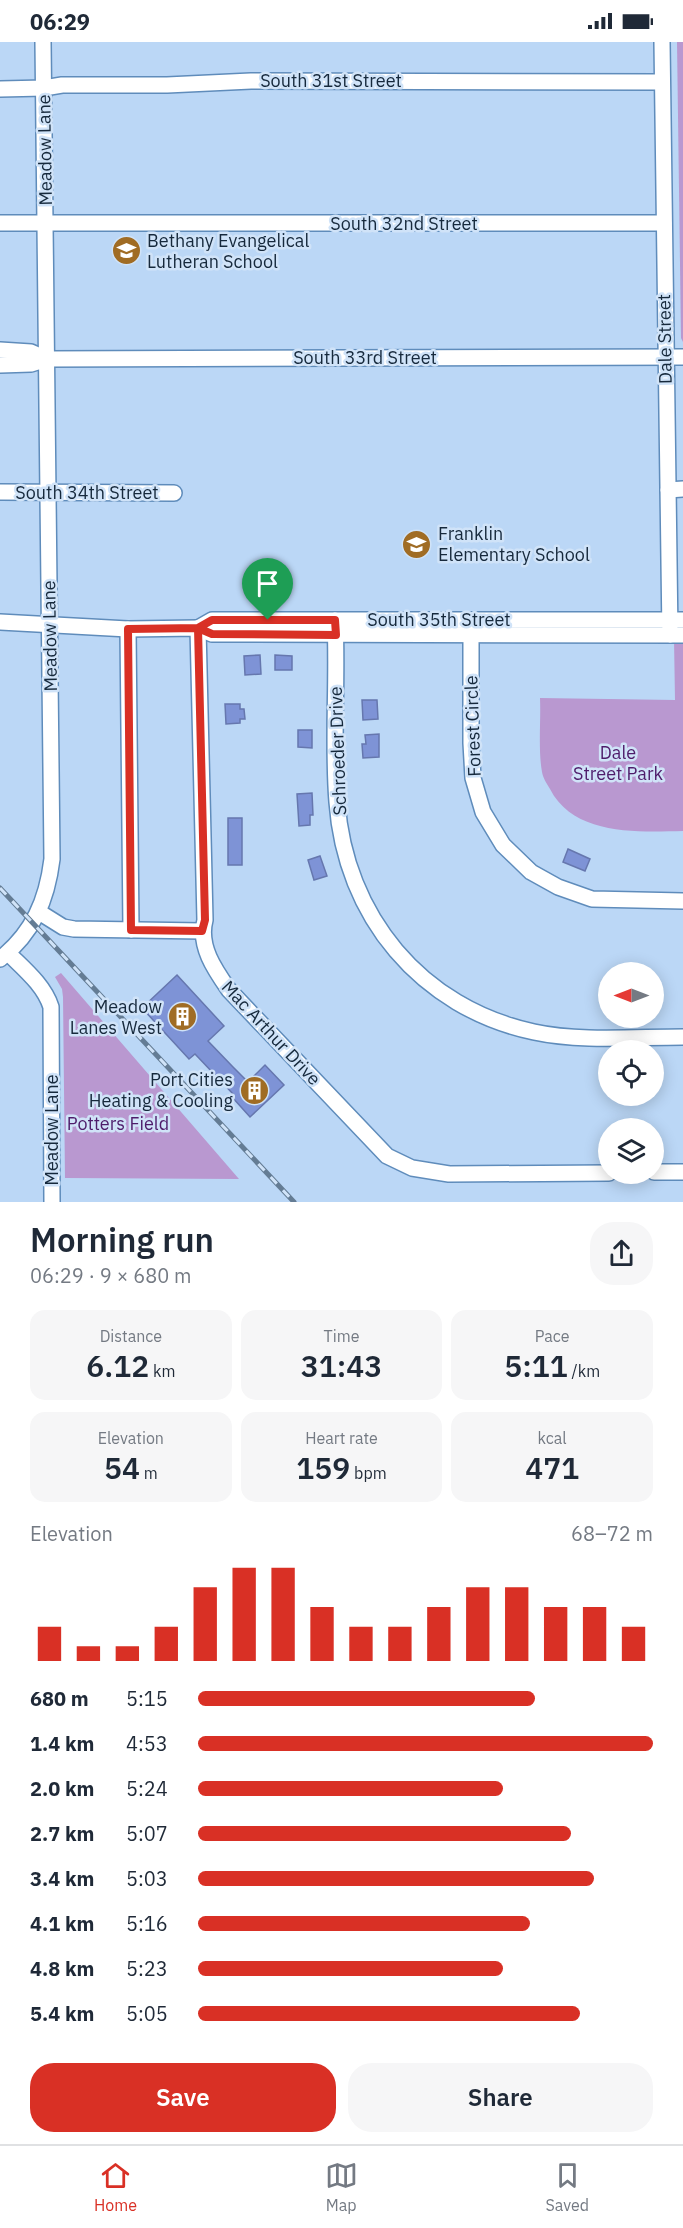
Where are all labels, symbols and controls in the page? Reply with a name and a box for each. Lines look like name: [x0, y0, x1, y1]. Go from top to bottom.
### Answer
text: 06:29: [30, 7, 90, 36]
street label: South 31st Street: [260, 69, 402, 92]
street label: Meadow Lane: [32, 94, 57, 206]
street label: South 32nd Street: [330, 212, 478, 235]
place label: Bethany Evangelical Lutheran School: [147, 229, 309, 273]
school or university icon: Bethany Evangelical Lutheran School: [110, 235, 142, 267]
street label: Dale Street: [652, 294, 677, 384]
street label: South 33rd Street: [293, 346, 437, 369]
street label: South 34th Street: [15, 481, 159, 504]
place label: Franklin Elementary School: [438, 522, 590, 566]
school or university icon: Franklin Elementary School: [401, 528, 433, 560]
pin: [242, 558, 293, 620]
icon: arrive: [251, 567, 284, 600]
street label: Meadow Lane: [37, 580, 62, 692]
street label: South 35th Street: [367, 608, 511, 631]
street label: Forest Circle: [459, 675, 486, 777]
street label: Schroeder Drive: [324, 686, 351, 816]
park label: Dale Street Park: [573, 741, 664, 785]
north arrow: [598, 962, 664, 1028]
map controls: [598, 962, 664, 1184]
street label: Mac Arthur Drive: [217, 975, 326, 1090]
place label: Meadow Lanes West: [70, 995, 162, 1039]
building icon: Meadow Lanes West: [167, 1001, 199, 1033]
button: locate: [598, 1040, 664, 1106]
place label: Port Cities Heating & Cooling: [89, 1068, 233, 1112]
street label: Meadow Lane: [40, 1074, 63, 1186]
building icon: Port Cities Heating & Cooling: [238, 1074, 270, 1106]
park label: Potters Field: [67, 1112, 169, 1135]
button: layers: [598, 1118, 664, 1184]
text: Morning run: [30, 1218, 214, 1261]
button: share: [590, 1222, 653, 1285]
text: 06:29 · 9 × 680 m: [30, 1262, 191, 1289]
text: Distance: [100, 1326, 162, 1346]
text: Time: [324, 1326, 359, 1346]
text: Pace: [535, 1326, 570, 1346]
text: 6.12: [86, 1346, 149, 1385]
text: 31:43: [301, 1346, 382, 1385]
text: 5:11: [504, 1346, 568, 1385]
text: km: [149, 1361, 175, 1381]
text: /km: [568, 1361, 600, 1381]
text: Elevation: [98, 1428, 164, 1448]
text: Heart rate: [305, 1428, 378, 1448]
text: kcal: [538, 1428, 567, 1448]
text: 54: [104, 1448, 140, 1487]
text: 159: [296, 1448, 350, 1487]
text: 471: [525, 1448, 579, 1487]
text: m: [140, 1463, 158, 1483]
text: bpm: [350, 1463, 387, 1483]
text: Elevation: [30, 1520, 113, 1547]
text: 68–72 m: [571, 1520, 653, 1547]
text: 680 m: [30, 1685, 89, 1712]
text: 5:15: [126, 1685, 168, 1712]
text: 1.4 km: [30, 1730, 94, 1757]
text: 4:53: [126, 1730, 168, 1757]
text: 2.0 km: [30, 1775, 94, 1802]
text: 5:24: [126, 1775, 168, 1802]
text: 2.7 km: [30, 1820, 94, 1847]
text: 5:07: [126, 1820, 168, 1847]
text: 3.4 km: [30, 1865, 94, 1892]
text: 5:03: [126, 1865, 168, 1892]
text: 4.1 km: [30, 1910, 94, 1937]
text: 5:16: [126, 1910, 168, 1937]
text: 4.8 km: [30, 1955, 94, 1982]
text: 5:23: [126, 1955, 168, 1982]
text: 5.4 km: [30, 2000, 94, 2027]
text: 5:05: [126, 2000, 168, 2027]
button: Save: [30, 2063, 336, 2132]
button: Share: [348, 2063, 653, 2132]
tab: Home: [94, 2159, 137, 2215]
tab: Map: [325, 2159, 358, 2215]
tab: Saved: [546, 2159, 589, 2215]

